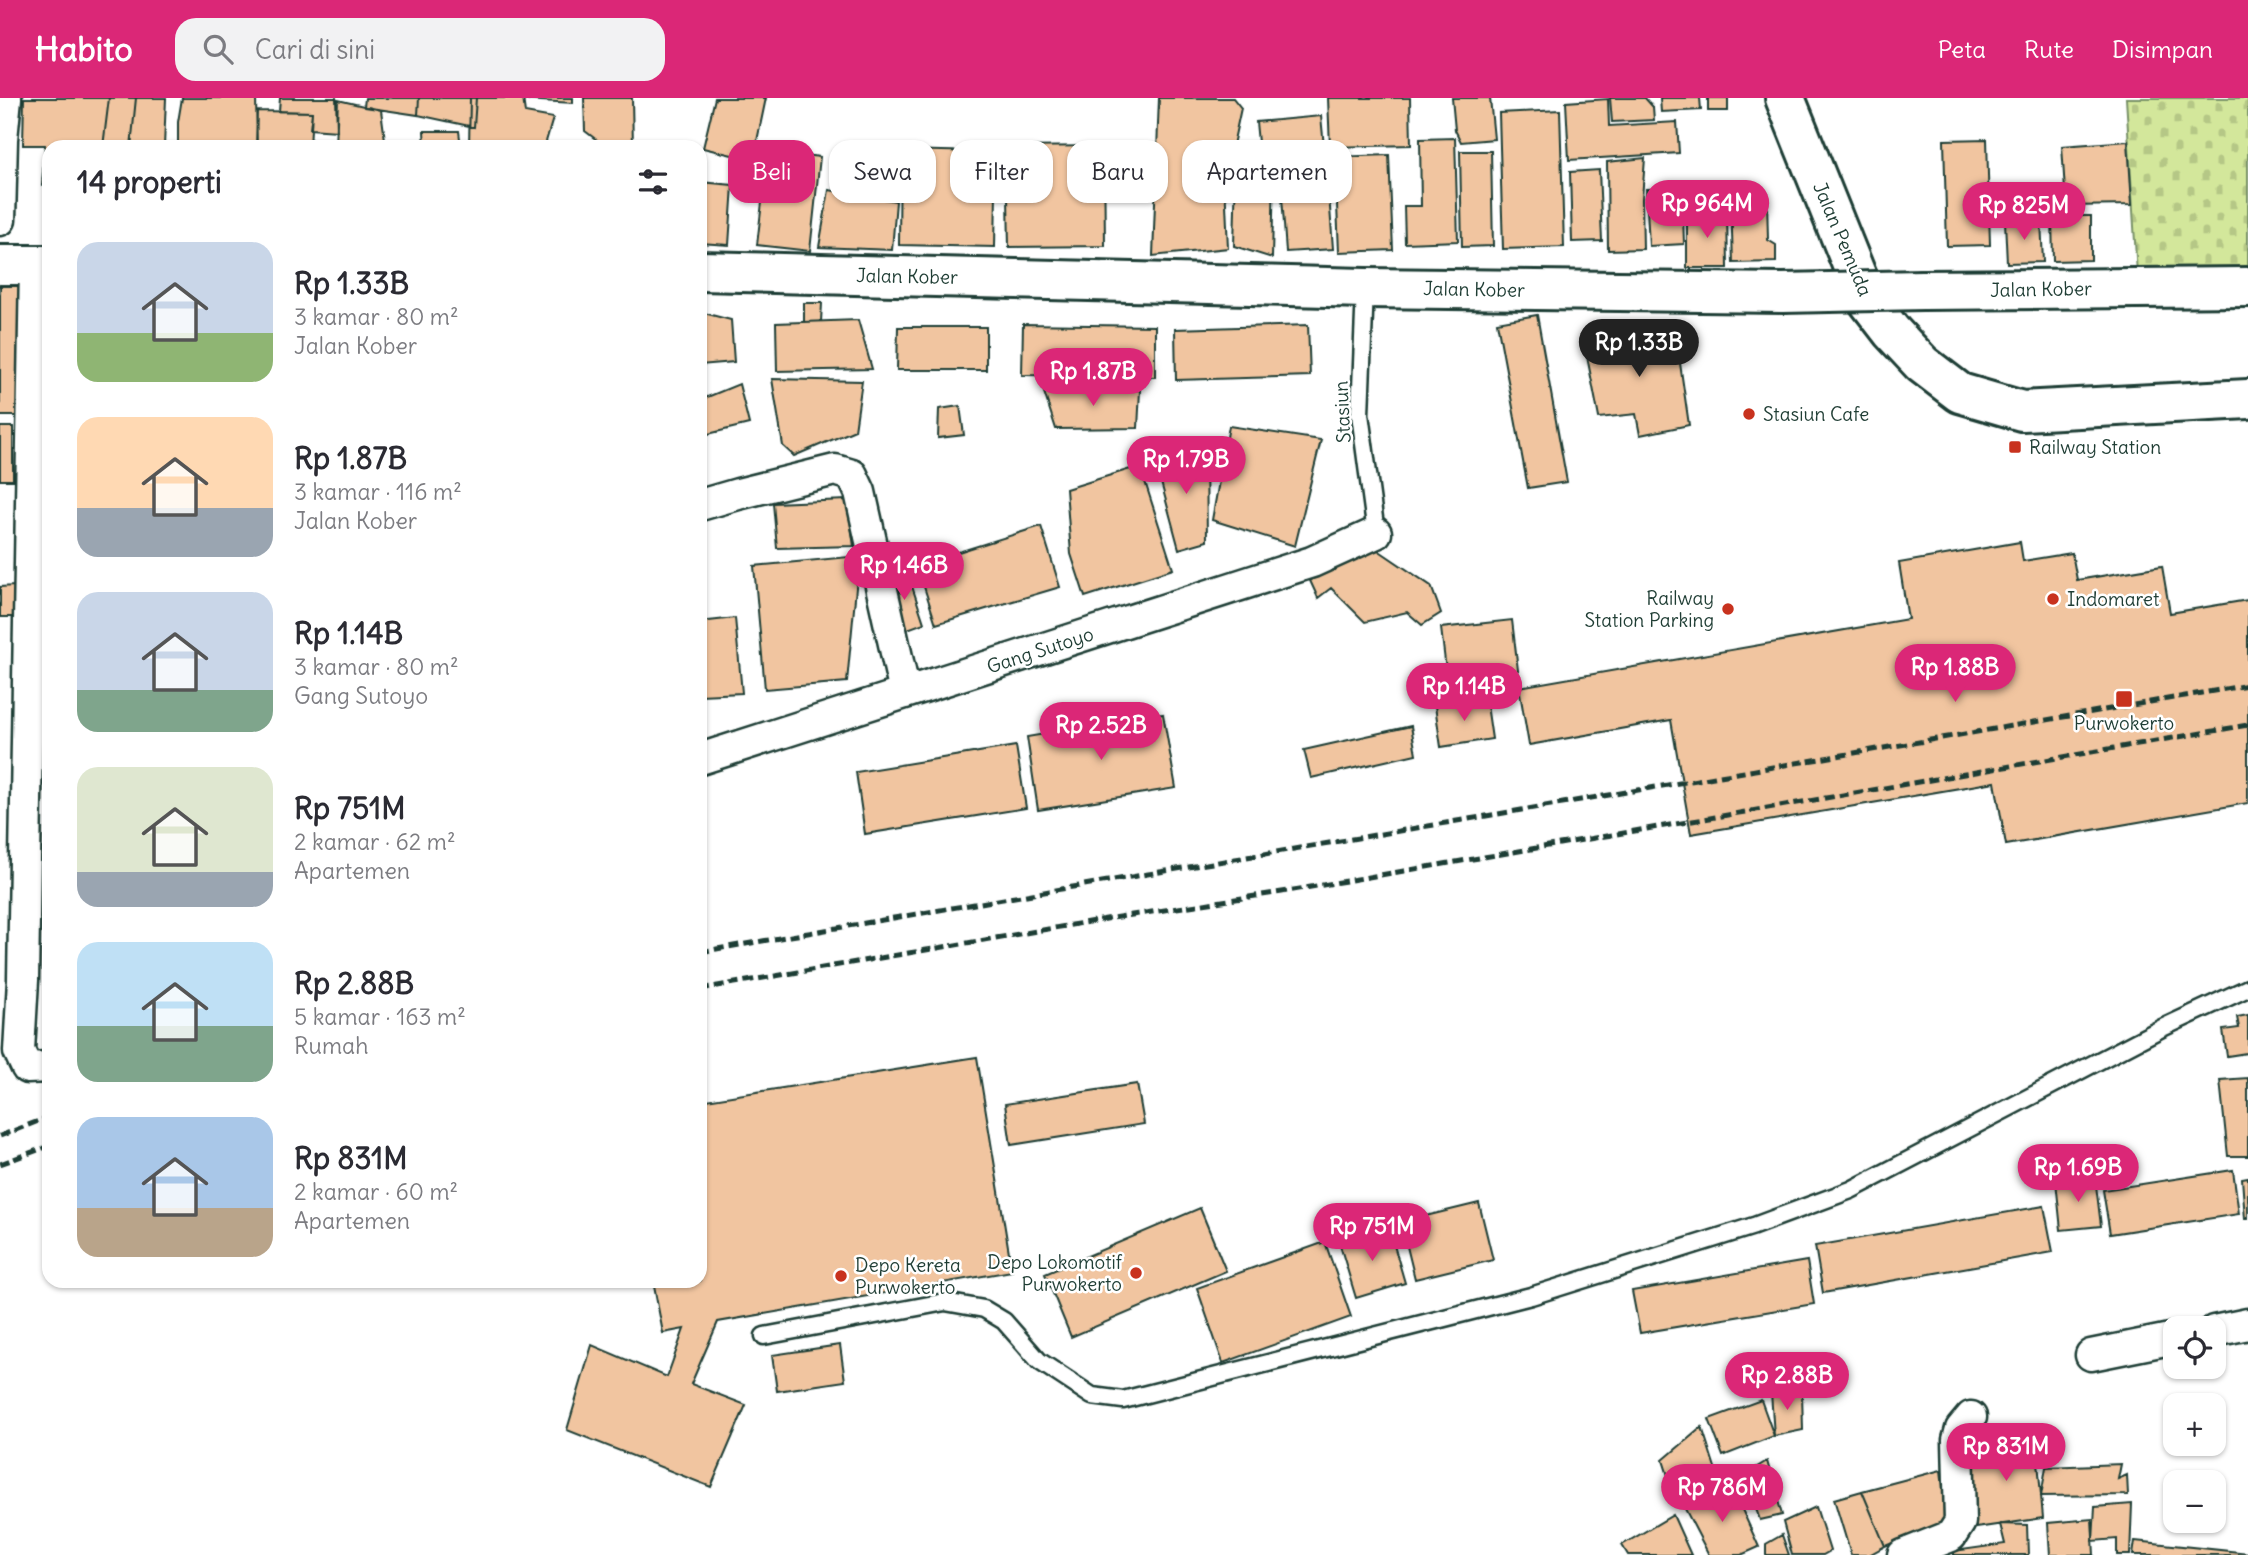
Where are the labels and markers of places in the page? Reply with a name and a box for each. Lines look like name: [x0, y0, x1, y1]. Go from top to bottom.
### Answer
pin: Rp 964M: [1642, 180, 1772, 240]
pin: Rp 825M: [1959, 183, 2089, 242]
pin: Rp 1.33B: [1567, 320, 1711, 379]
pin: Rp 1.87B: [1021, 348, 1165, 408]
place label: Stasiun Cafe: [1763, 402, 1869, 426]
marker: Stasiun Cafe: [1741, 406, 1757, 422]
place label: Railway Station: [2029, 435, 2161, 459]
pin: Rp 1.79B: [1114, 436, 1258, 496]
marker: Railway Station: [2007, 439, 2023, 455]
pin: Rp 1.46B: [832, 542, 976, 602]
place label: Railway Station Parking: [1585, 586, 1714, 632]
place label: Indomaret: [2067, 587, 2159, 611]
marker: Indomaret: [2045, 591, 2061, 607]
marker: Railway Station Parking: [1720, 601, 1736, 617]
pin: Rp 1.88B: [1883, 644, 2027, 704]
pin: Rp 1.14B: [1392, 664, 1536, 723]
marker: Purwokerto: [2114, 689, 2134, 709]
pin: Rp 2.52B: [1029, 702, 1173, 762]
place label: Purwokerto: [2074, 711, 2174, 735]
pin: Rp 1.69B: [2006, 1144, 2150, 1204]
pin: Rp 751M: [1307, 1204, 1437, 1263]
place label: Depo Lokomotif Purwokerto: [987, 1250, 1123, 1296]
place label: Depo Kereta Purwokerto: [855, 1253, 961, 1299]
marker: Depo Lokomotif Purwokerto: [1128, 1265, 1144, 1281]
marker: Depo Kereta Purwokerto: [833, 1268, 849, 1284]
pin: Rp 2.88B: [1715, 1352, 1859, 1412]
pin: Rp 831M: [1941, 1424, 2071, 1483]
pin: Rp 786M: [1657, 1464, 1787, 1524]

